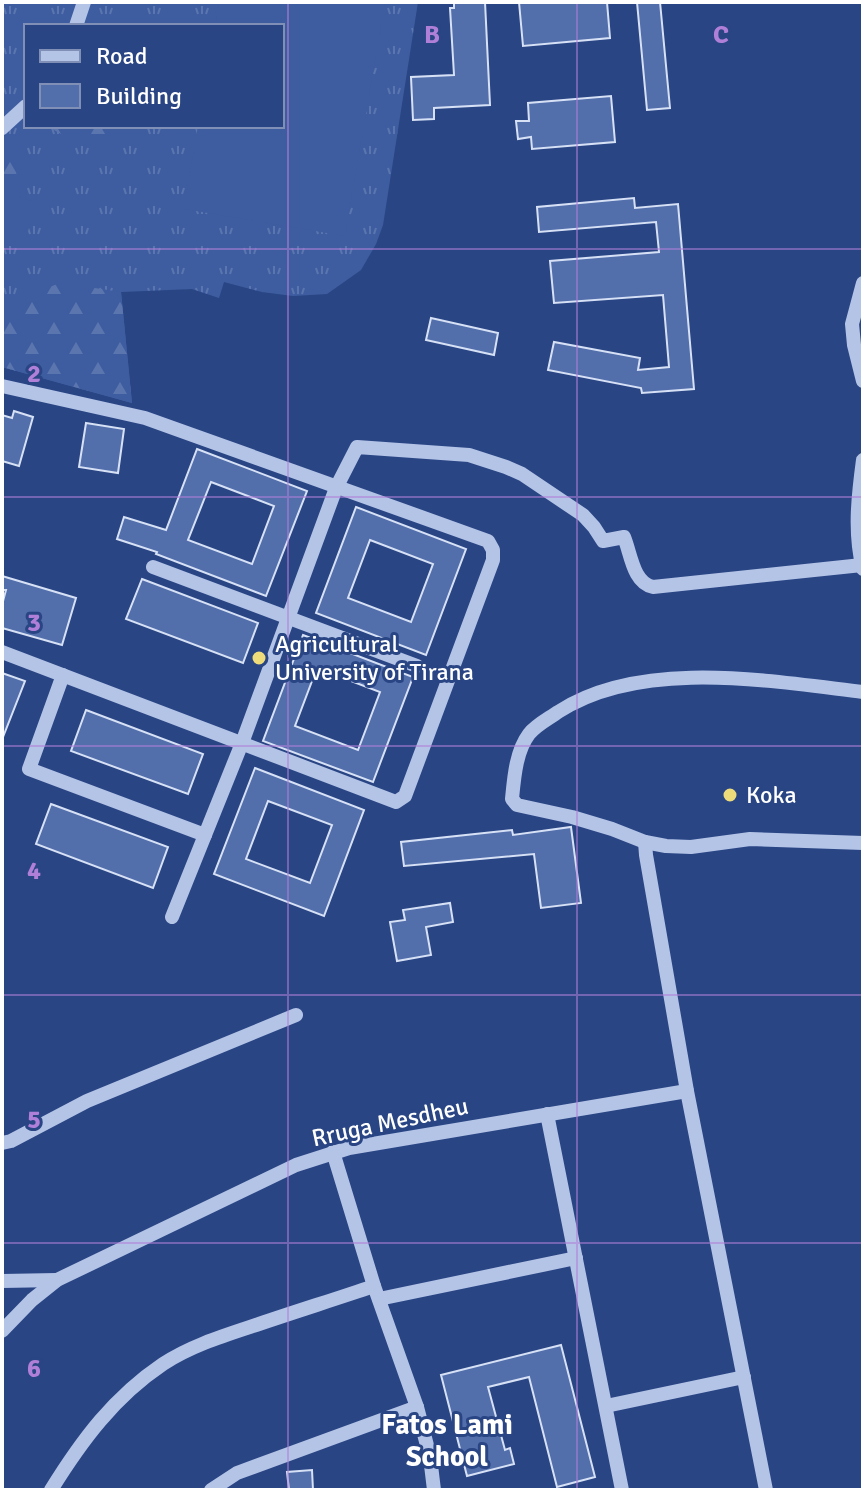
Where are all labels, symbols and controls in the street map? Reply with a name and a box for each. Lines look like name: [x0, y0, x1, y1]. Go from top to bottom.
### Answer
text: B: [424, 19, 440, 51]
text: C: [713, 19, 729, 51]
legend: [24, 24, 284, 128]
text: Road: [96, 41, 147, 71]
text: Building: [96, 81, 182, 111]
text: 2: [27, 358, 41, 390]
text: 3: [27, 607, 41, 639]
place label: Agricultural University of Tirana: [275, 629, 474, 687]
marker: Agricultural University of Tirana: [250, 649, 268, 667]
place label: Koka: [746, 780, 797, 810]
marker: Koka: [721, 786, 739, 804]
text: 4: [27, 855, 41, 887]
street label: Rruga Mesdheu: [309, 1091, 471, 1153]
text: 5: [27, 1104, 41, 1136]
text: 6: [27, 1353, 41, 1385]
district label: Fatos Lami School: [381, 1408, 513, 1474]

